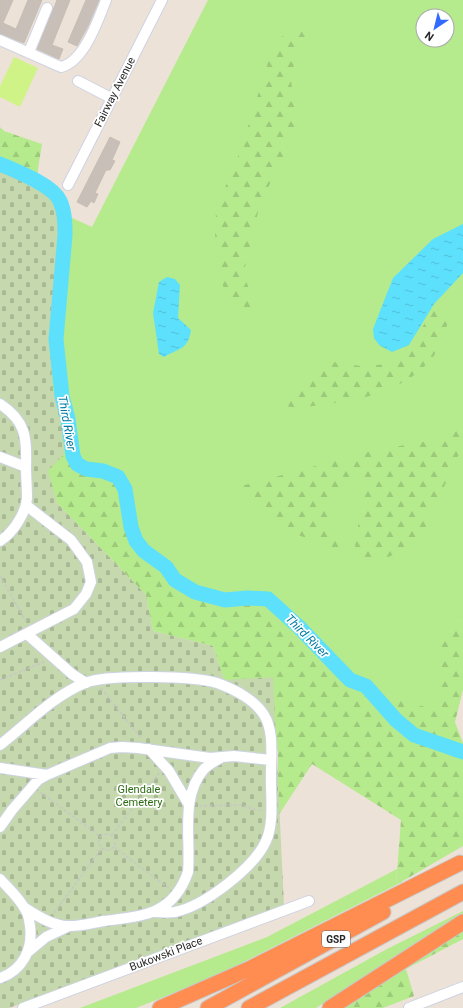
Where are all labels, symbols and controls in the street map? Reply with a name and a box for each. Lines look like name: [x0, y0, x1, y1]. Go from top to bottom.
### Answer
north arrow: [415, 8, 455, 48]
text: N: [422, 28, 436, 43]
street label: Fairway Avenue: [92, 55, 138, 129]
water label: Third River: [55, 395, 79, 452]
water label: Third River: [283, 612, 332, 661]
park label: Glendale Cemetery: [116, 783, 163, 809]
road number: GSP: [322, 931, 350, 947]
street label: Bukowski Place: [128, 934, 204, 974]

